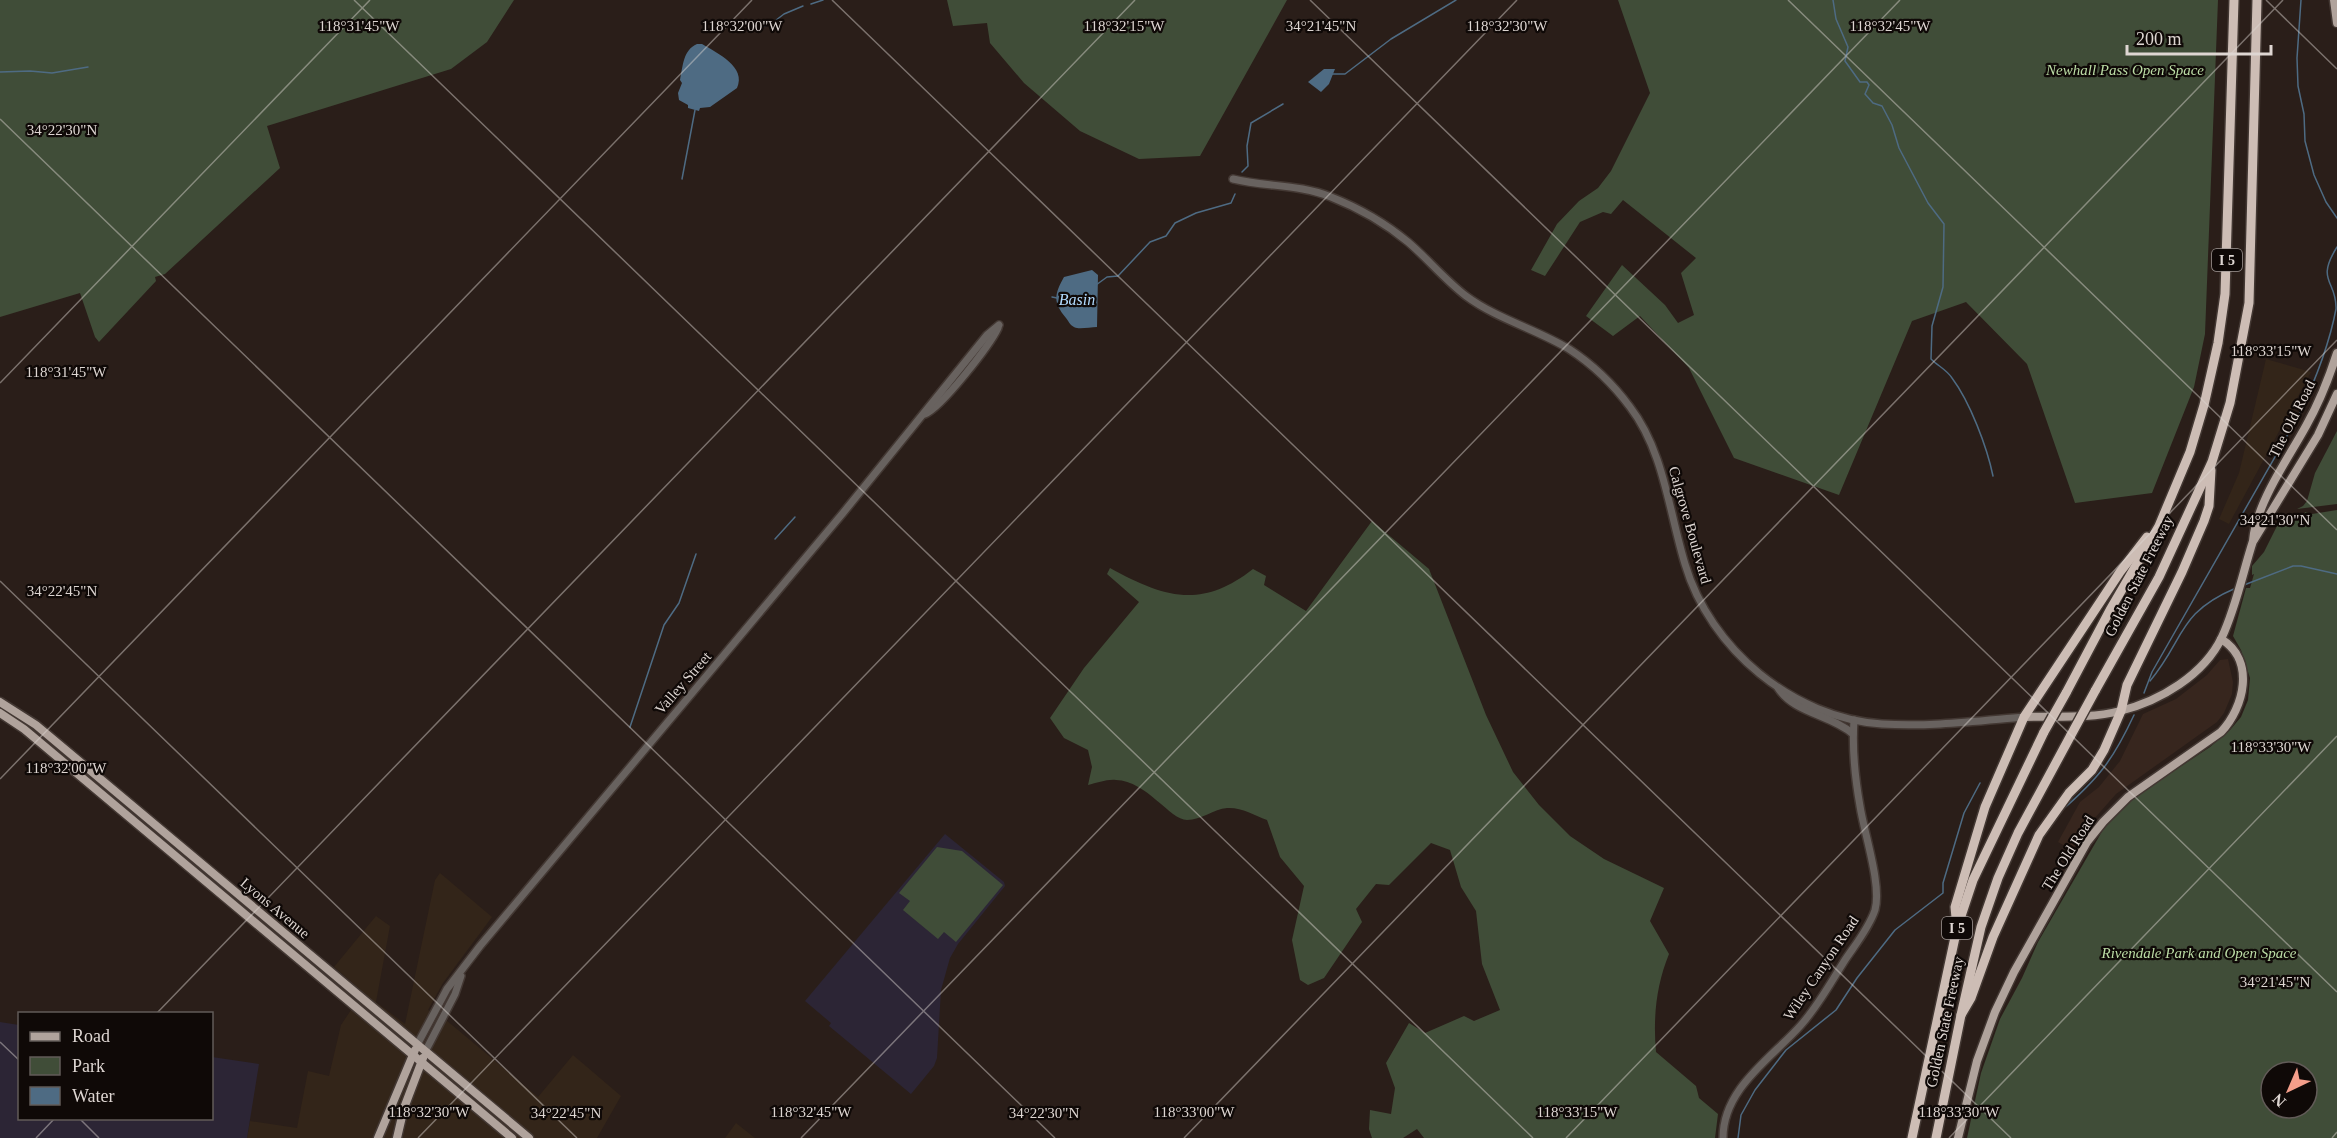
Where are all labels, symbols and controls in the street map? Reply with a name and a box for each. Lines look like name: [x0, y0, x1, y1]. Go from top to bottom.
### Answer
text: 118°31'45"W: [319, 18, 400, 34]
text: 118°32'00"W: [702, 18, 783, 34]
text: 118°32'15"W: [1084, 18, 1165, 34]
text: 34°21'45"N: [1286, 18, 1356, 34]
text: 118°32'30"W: [1467, 18, 1548, 34]
text: 118°32'45"W: [1850, 18, 1931, 34]
scale bar: [2127, 18, 2271, 56]
text: 200 m: [2136, 29, 2182, 49]
park label: Newhall Pass Open Space: [2045, 62, 2204, 78]
text: 34°22'30"N: [27, 122, 97, 138]
road number: I 5: [2212, 249, 2242, 271]
water label: Basin: [1059, 291, 1095, 308]
text: 118°33'15"W: [2231, 343, 2312, 359]
text: 118°31'45"W: [26, 364, 107, 380]
street label: The Old Road: [2266, 377, 2319, 460]
street label: Calgrove Boulevard: [1666, 465, 1715, 586]
text: 34°21'30"N: [2240, 512, 2310, 528]
street label: Golden State Freeway: [2102, 513, 2177, 639]
text: 34°22'45"N: [27, 583, 97, 599]
street label: Valley Street: [652, 648, 715, 717]
text: 118°33'30"W: [2231, 739, 2312, 755]
text: 118°32'00"W: [26, 760, 107, 776]
street label: The Old Road: [2039, 812, 2098, 893]
street label: Lyons Avenue: [237, 875, 313, 942]
street label: Wiley Canyon Road: [1780, 913, 1862, 1023]
road number: I 5: [1942, 917, 1972, 939]
park label: Rivendale Park and Open Space: [2101, 945, 2297, 961]
street label: Golden State Freeway: [1923, 955, 1967, 1089]
text: 34°21'45"N: [2240, 974, 2310, 990]
legend: [18, 1012, 213, 1120]
text: Road: [72, 1026, 110, 1046]
text: Park: [72, 1056, 105, 1076]
north arrow: [2259, 1060, 2319, 1120]
text: Water: [72, 1086, 115, 1106]
text: N: [2269, 1090, 2289, 1111]
text: 118°32'30"W: [389, 1104, 470, 1120]
text: 118°32'45"W: [771, 1104, 852, 1120]
text: 118°33'00"W: [1154, 1104, 1235, 1120]
text: 118°33'15"W: [1537, 1104, 1618, 1120]
text: 118°33'30"W: [1919, 1104, 2000, 1120]
text: 34°22'45"N: [531, 1105, 601, 1121]
text: 34°22'30"N: [1009, 1105, 1079, 1121]

